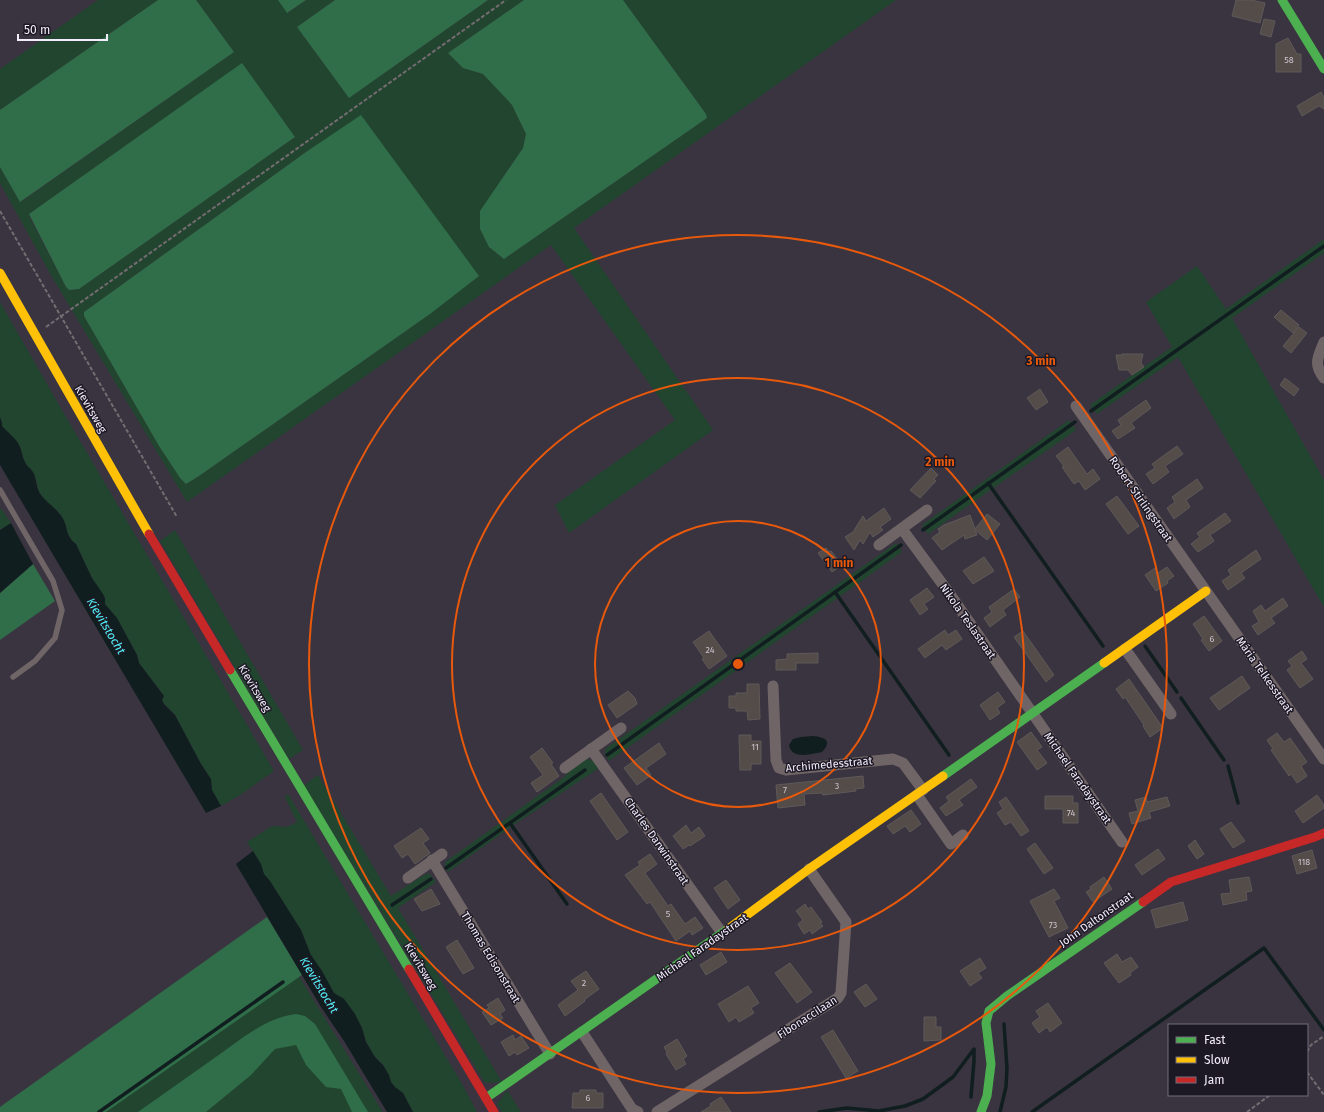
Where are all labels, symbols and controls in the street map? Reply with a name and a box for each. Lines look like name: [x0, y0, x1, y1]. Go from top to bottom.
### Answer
scale bar: [18, 16, 107, 42]
text: 50 m: [24, 23, 50, 37]
house number: 58: [1284, 55, 1294, 65]
text: 3 min: [1025, 354, 1056, 368]
street label: Kievitsweg: [72, 383, 110, 436]
street label: Robert Stirlingstraat: [1106, 454, 1175, 544]
text: 2 min: [925, 455, 955, 469]
text: 1 min: [825, 556, 853, 570]
street label: Nikola Teslastraat: [937, 581, 998, 661]
water label: Kievitstocht: [84, 595, 129, 657]
house number: 6: [1210, 634, 1215, 644]
street label: Mária Telkesstraat: [1233, 634, 1296, 716]
house number: 24: [705, 645, 715, 655]
centre of rings: [731, 657, 745, 671]
street label: Kievitsweg: [235, 662, 274, 714]
street label: Michael Faradaystraat: [1041, 730, 1114, 827]
house number: 11: [751, 742, 759, 752]
street label: Archimedesstraat: [785, 754, 873, 775]
house number: 3: [835, 781, 839, 791]
house number: 7: [783, 785, 787, 795]
street label: Charles Darwinstraat: [622, 795, 692, 887]
house number: 74: [1067, 808, 1075, 818]
house number: 118: [1298, 857, 1310, 867]
street label: John Daltonstraat: [1057, 889, 1136, 950]
street label: Thomas Edisonstraat: [458, 909, 523, 1005]
house number: 5: [666, 909, 671, 919]
street label: Michael Faradaystraat: [654, 911, 751, 984]
house number: 73: [1049, 920, 1057, 930]
street label: Kievitsweg: [401, 940, 440, 992]
water label: Kievitstocht: [297, 954, 342, 1016]
house number: 2: [582, 978, 586, 988]
street label: Fibonaccilaan: [775, 993, 840, 1042]
legend: [1168, 1024, 1308, 1096]
text: Fast: [1204, 1033, 1226, 1047]
text: Slow: [1204, 1053, 1230, 1067]
text: Jam: [1204, 1073, 1224, 1087]
house number: 6: [586, 1093, 591, 1103]

